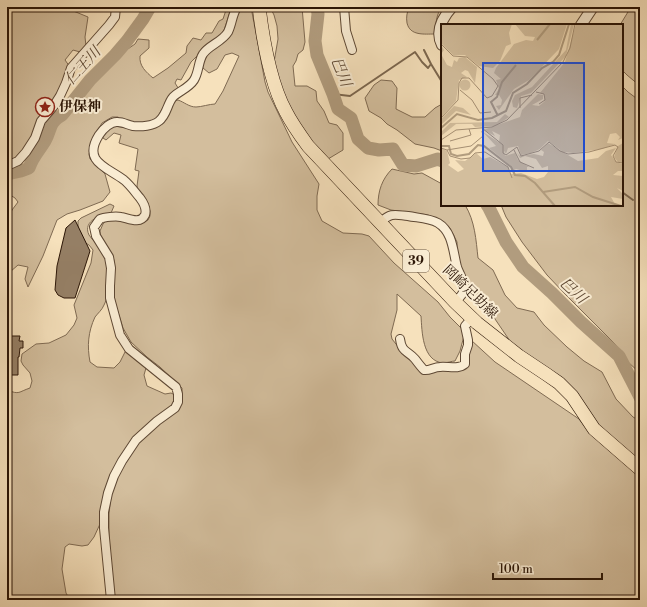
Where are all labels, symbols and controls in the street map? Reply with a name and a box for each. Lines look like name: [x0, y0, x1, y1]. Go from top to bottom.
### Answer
inset map: [441, 24, 623, 206]
water label: 仁王川: [61, 41, 106, 89]
water label: 巴川: [327, 55, 356, 91]
place icon: 伊保神: [34, 96, 56, 118]
place label: 伊保神: [59, 98, 101, 116]
road number: 39: [403, 250, 429, 272]
street label: 岡崎足助線: [439, 261, 501, 323]
water label: 巴川: [556, 274, 592, 310]
scale bar: [493, 555, 602, 581]
text: 100 m: [499, 562, 533, 577]

